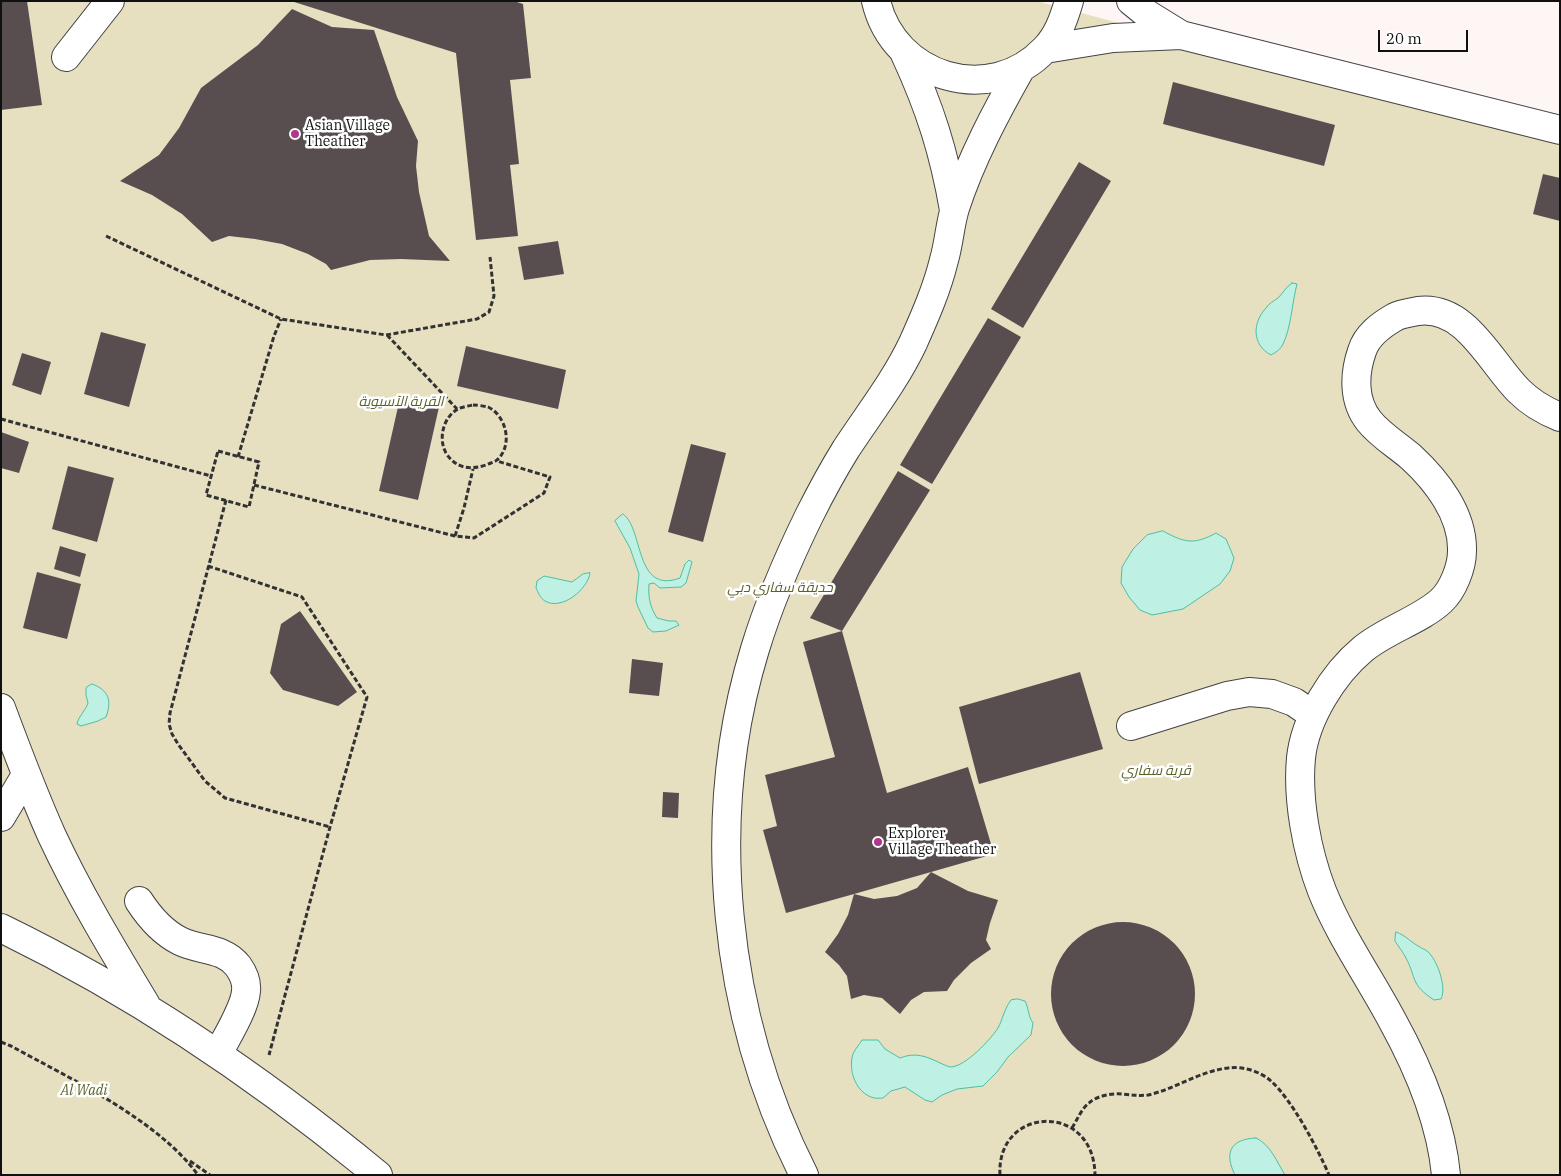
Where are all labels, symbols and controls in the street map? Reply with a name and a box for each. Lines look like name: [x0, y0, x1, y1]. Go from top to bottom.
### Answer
scale bar: [1381, 20, 1471, 52]
text: 20 m: [1386, 29, 1422, 48]
place label: Asian Village Theather: [305, 118, 390, 150]
marker: Asian Village Theather: [289, 128, 301, 140]
park label: القرية الآسيوية: [358, 394, 444, 410]
park label: حديقة سفاري دبي: [727, 580, 833, 596]
park label: قرية سفاري: [1121, 763, 1191, 779]
place label: Explorer Village Theather: [888, 826, 996, 859]
marker: Explorer Village Theather: [872, 836, 884, 848]
park label: Al Wadi: [60, 1083, 108, 1099]

